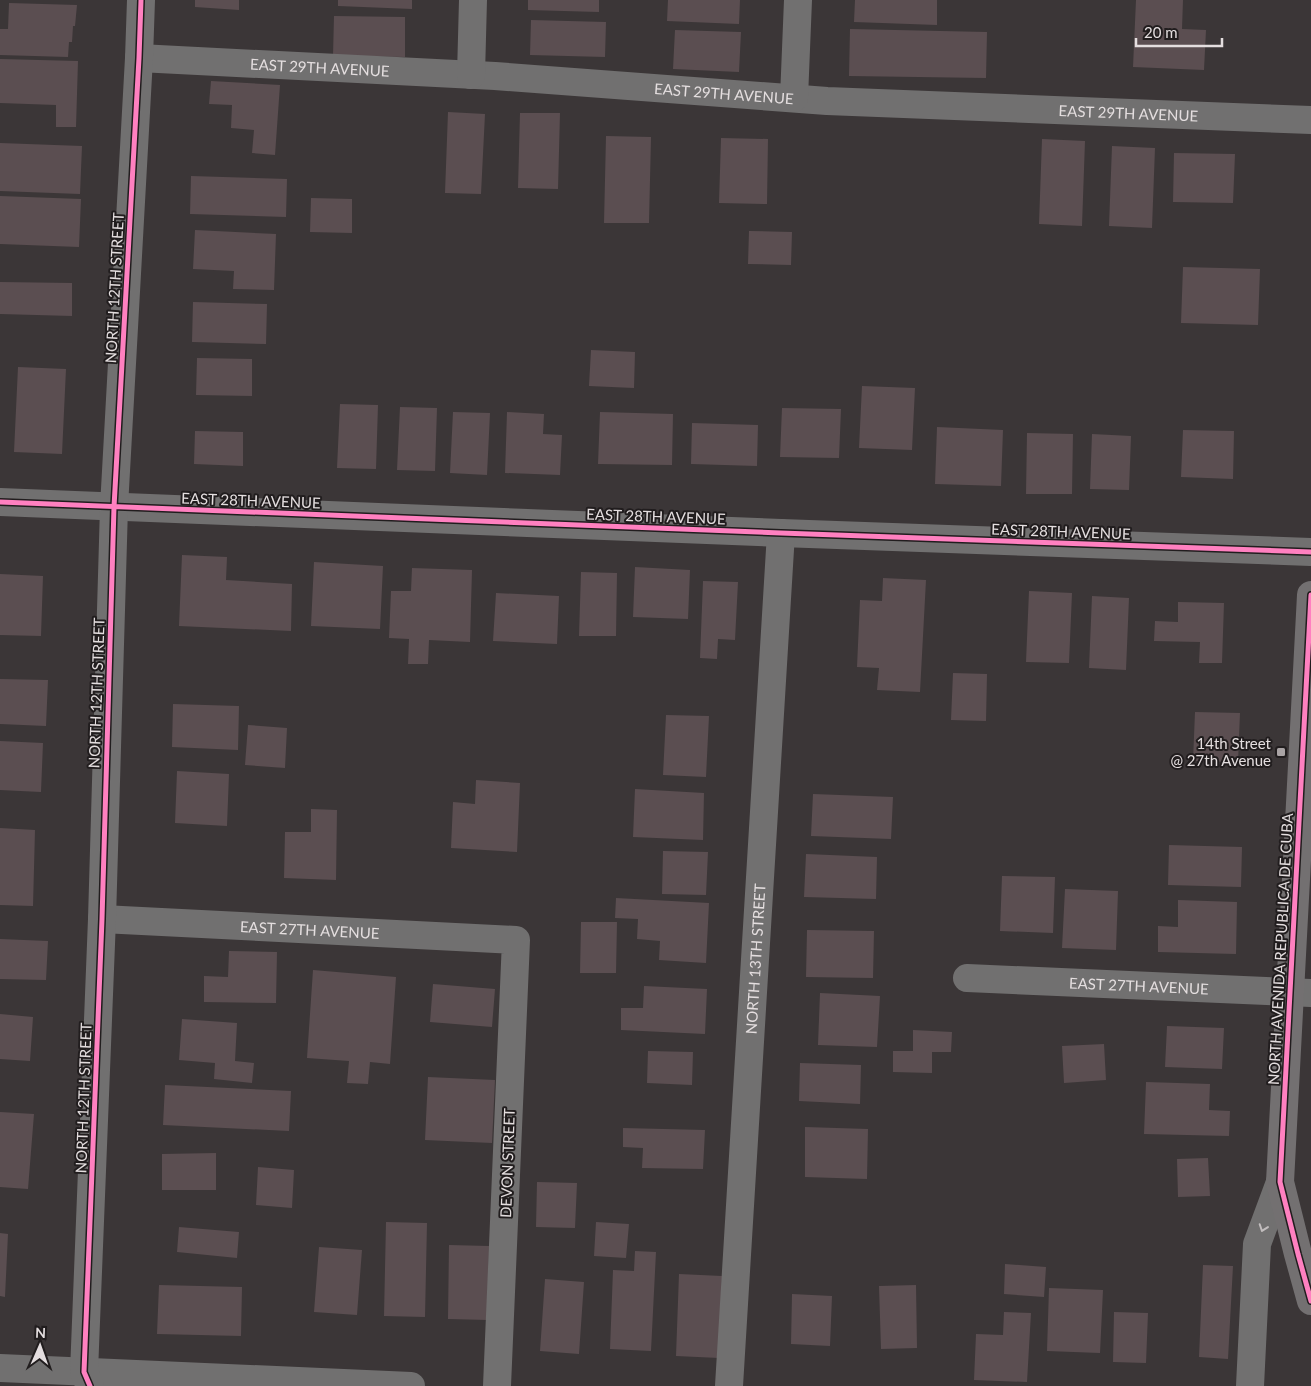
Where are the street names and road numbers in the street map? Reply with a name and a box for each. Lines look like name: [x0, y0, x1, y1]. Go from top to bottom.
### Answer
street label: EAST 29TH AVENUE: [250, 55, 390, 80]
street label: EAST 29TH AVENUE: [654, 79, 794, 107]
street label: EAST 29TH AVENUE: [1058, 101, 1199, 125]
street label: NORTH 12TH STREET: [101, 212, 127, 364]
street label: EAST 28TH AVENUE: [181, 489, 321, 511]
street label: EAST 28TH AVENUE: [586, 505, 726, 527]
street label: EAST 28TH AVENUE: [991, 520, 1131, 542]
street label: NORTH 12TH STREET: [84, 617, 108, 769]
street label: NORTH AVENIDA REPUBLICA DE CUBA: [1264, 812, 1296, 1086]
street label: NORTH 13TH STREET: [741, 883, 769, 1035]
street label: EAST 27TH AVENUE: [240, 917, 380, 942]
street label: EAST 27TH AVENUE: [1069, 973, 1209, 998]
street label: NORTH 12TH STREET: [71, 1022, 95, 1174]
street label: DEVON STREET: [496, 1108, 518, 1218]

